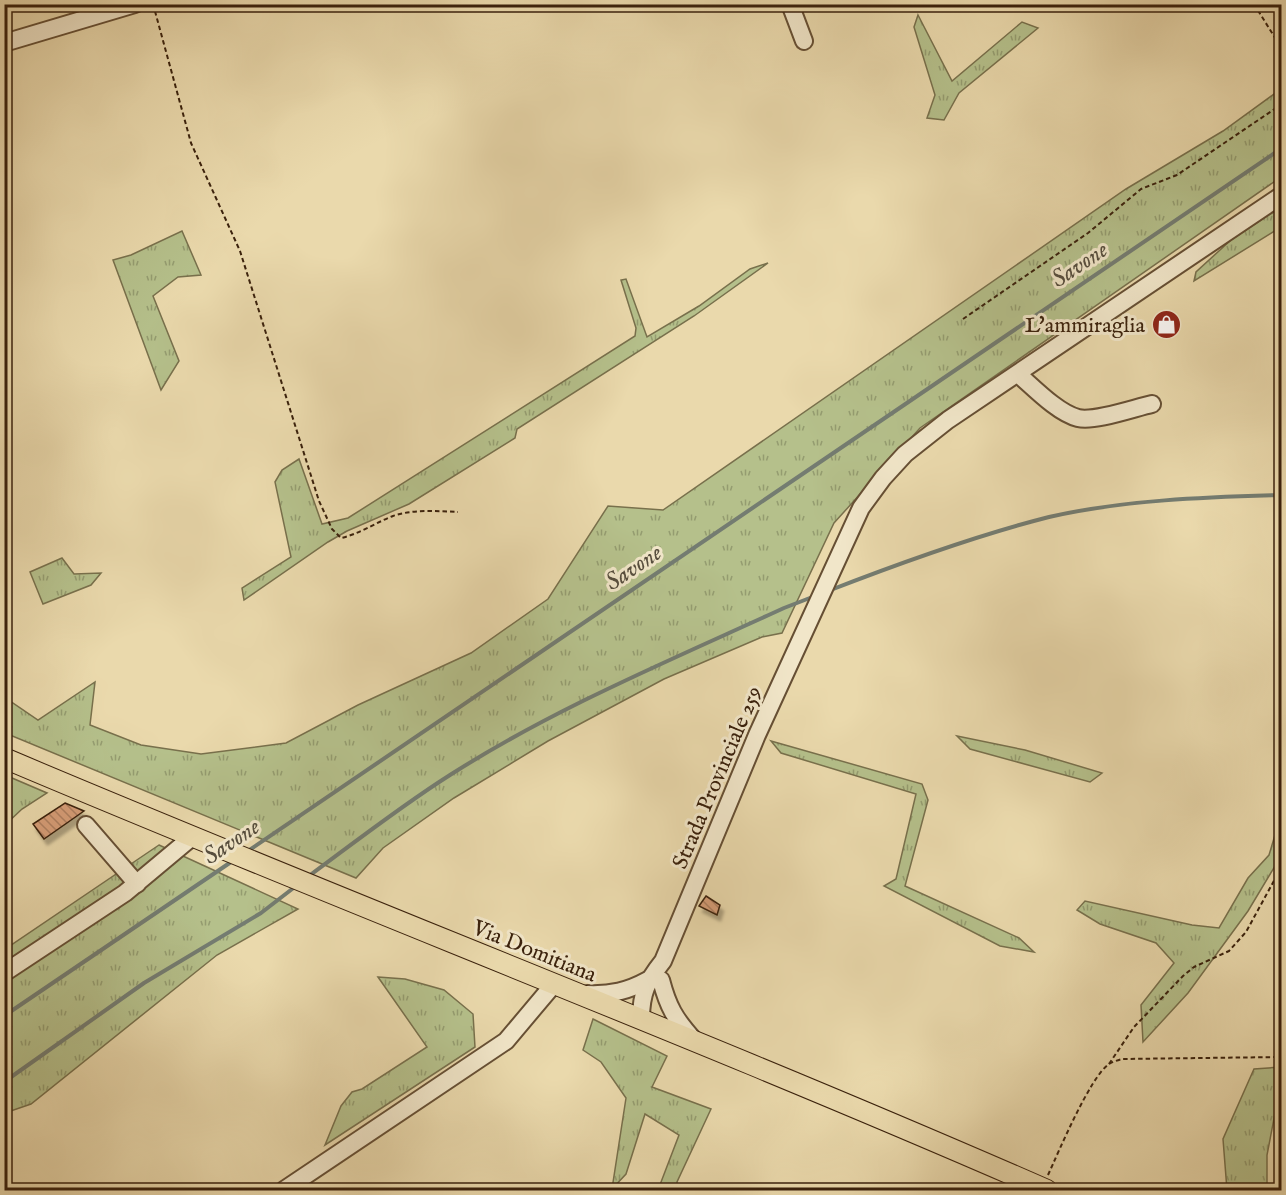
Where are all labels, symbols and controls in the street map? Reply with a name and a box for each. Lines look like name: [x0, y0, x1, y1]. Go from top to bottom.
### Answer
water label: Savone: [1045, 235, 1114, 296]
shop icon: L'ammiraglia: [1150, 308, 1182, 340]
place label: L'ammiraglia: [1025, 312, 1145, 340]
water label: Savone: [599, 538, 668, 599]
street label: Strada Provinciale 259: [667, 682, 769, 873]
water label: Savone: [197, 812, 266, 873]
street label: Via Domitiana: [467, 914, 601, 990]

